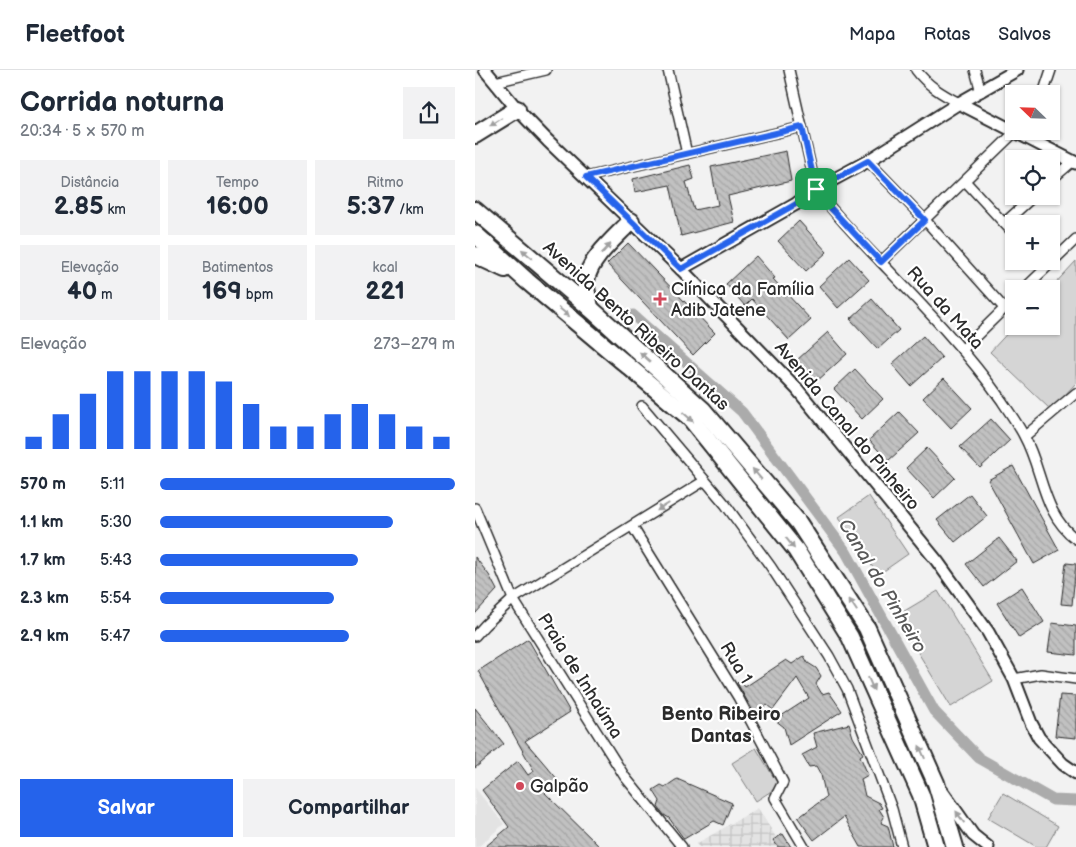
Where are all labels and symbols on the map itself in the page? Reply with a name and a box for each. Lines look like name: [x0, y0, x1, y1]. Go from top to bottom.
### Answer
north arrow: [1005, 85, 1060, 140]
one-way arrow: [489, 117, 503, 126]
pin: [795, 168, 837, 210]
street label: Avenida Bento Ribeiro Dantas: [539, 237, 733, 415]
one-way arrow: [600, 243, 612, 255]
one-way arrow: [521, 248, 533, 260]
street label: Rua da Mata: [902, 262, 988, 354]
place label: Clínica da Família Adib Jatene: [671, 279, 814, 321]
marker: Clínica da Família Adib Jatene: [653, 292, 667, 306]
one-way arrow: [558, 306, 570, 317]
street label: Avenida Canal do Pinheiro: [770, 337, 924, 515]
one-way arrow: [639, 351, 651, 363]
one-way arrow: [681, 411, 693, 423]
one-way arrow: [752, 467, 763, 480]
one-way arrow: [657, 502, 670, 511]
water label: Canal do Pinheiro: [833, 515, 931, 657]
one-way arrow: [785, 536, 796, 549]
one-way arrow: [848, 598, 858, 611]
street label: Praia de Inhaúma: [533, 610, 627, 742]
street label: Rua 1: [715, 638, 757, 688]
one-way arrow: [867, 677, 875, 691]
district label: Bento Ribeiro Dantas: [661, 703, 781, 748]
one-way arrow: [918, 745, 926, 759]
place label: Galpão: [530, 776, 589, 797]
marker: Galpão: [514, 780, 526, 792]
one-way arrow: [955, 810, 965, 824]

